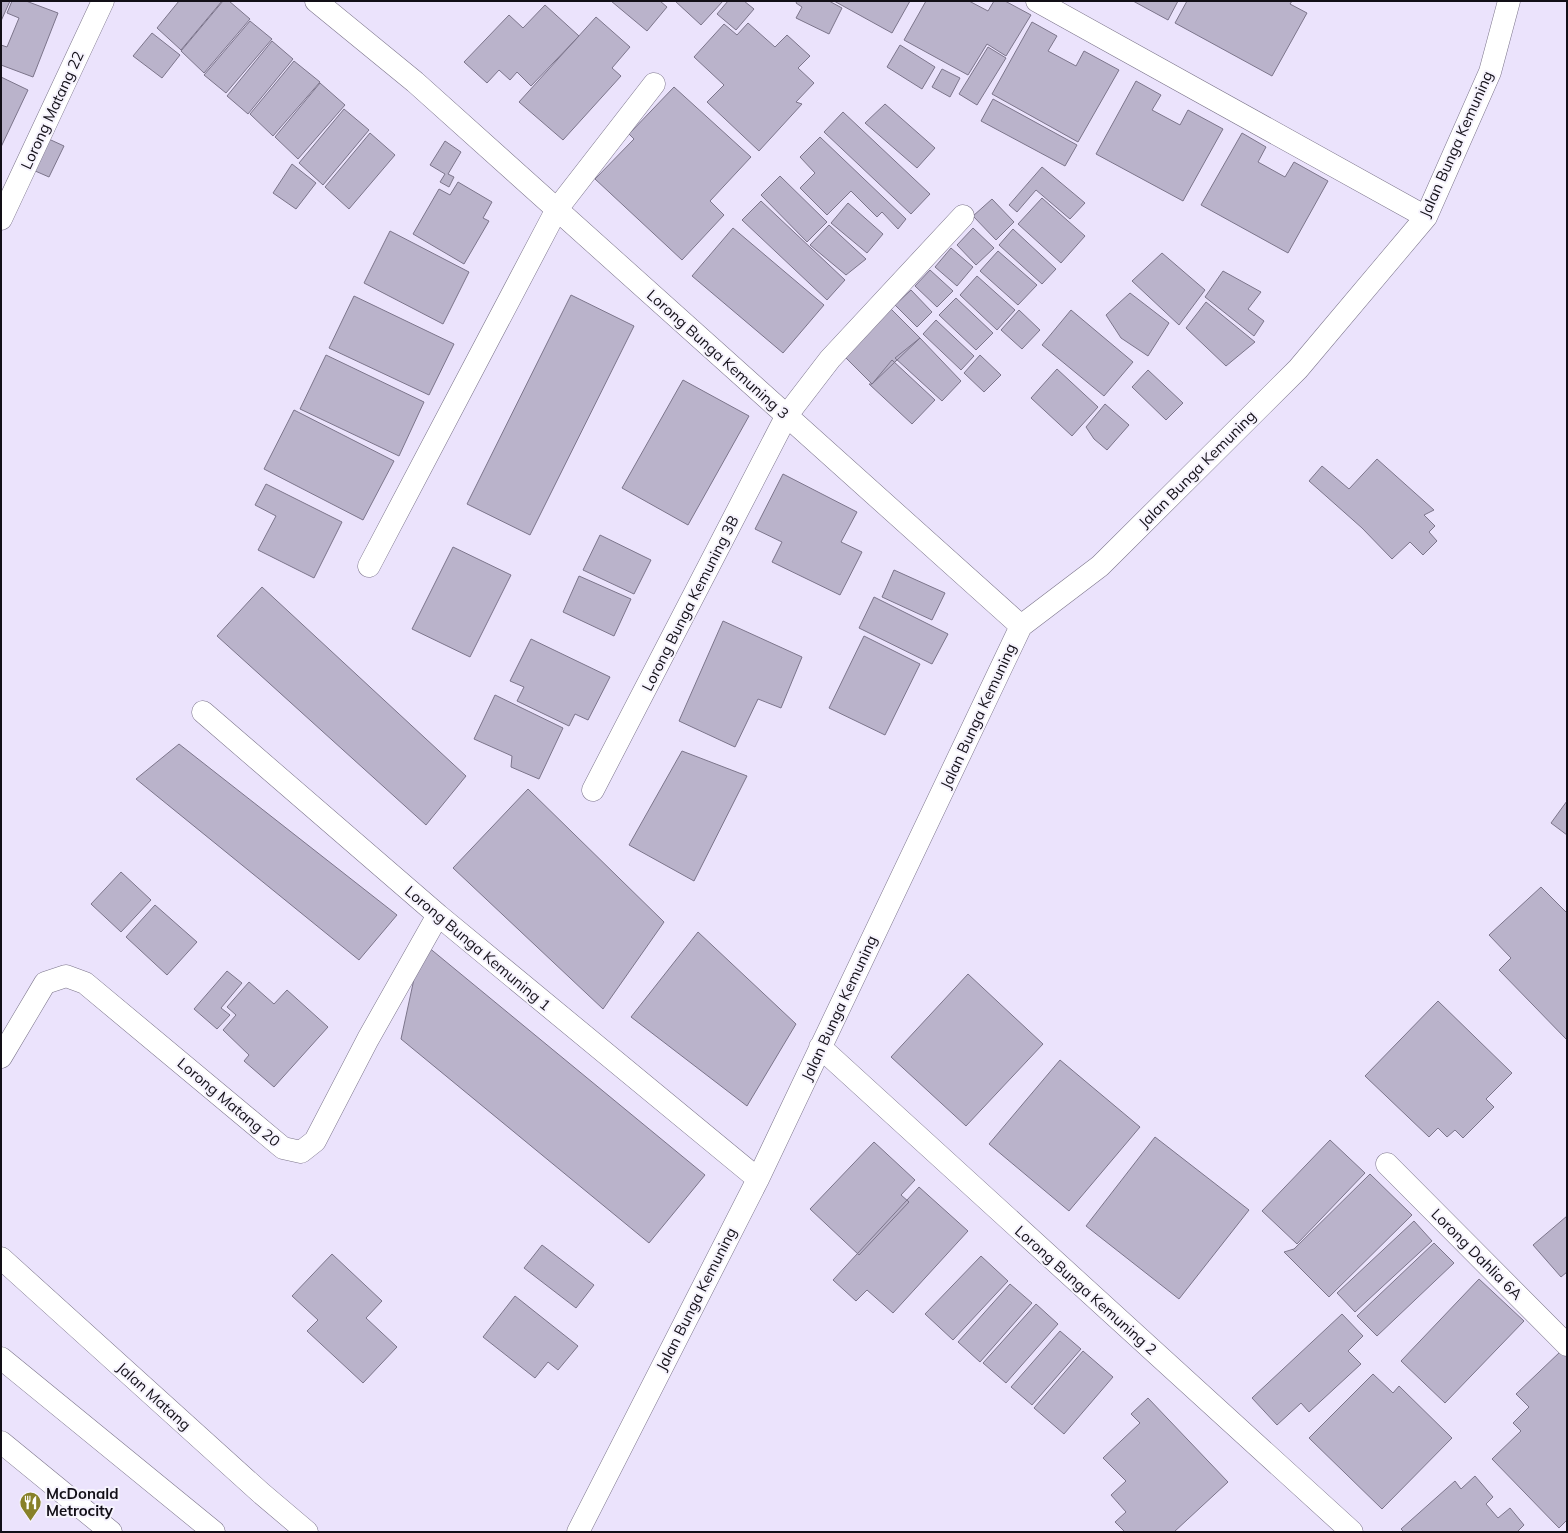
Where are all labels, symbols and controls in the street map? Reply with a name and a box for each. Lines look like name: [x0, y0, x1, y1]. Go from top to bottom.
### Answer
street label: Lorong Matang 22: [16, 48, 88, 172]
street label: Jalan Bunga Kemuning: [1415, 68, 1497, 220]
street label: Lorong Bunga Kemuning 3: [643, 285, 793, 423]
street label: Jalan Bunga Kemuning: [1134, 406, 1260, 532]
street label: Lorong Bunga Kemuning 3B: [637, 512, 743, 694]
street label: Jalan Bunga Kemuning: [936, 640, 1020, 792]
street label: Lorong Bunga Kemuning 1: [401, 881, 555, 1015]
street label: Jalan Bunga Kemuning: [797, 932, 881, 1084]
street label: Lorong Matang 20: [174, 1054, 284, 1150]
street label: Lorong Dahlia 6A: [1427, 1204, 1527, 1304]
street label: Lorong Bunga Kemuning 2: [1011, 1221, 1161, 1359]
street label: Jalan Bunga Kemuning: [652, 1224, 740, 1374]
street label: Jalan Matang: [113, 1358, 195, 1434]
place label: McDonald Metrocity: [46, 1484, 118, 1520]
restaurant icon: McDonald Metrocity: [18, 1489, 44, 1522]

